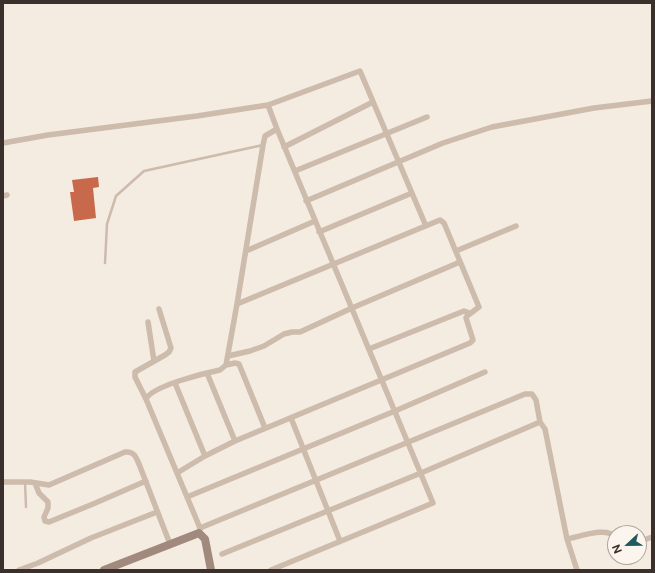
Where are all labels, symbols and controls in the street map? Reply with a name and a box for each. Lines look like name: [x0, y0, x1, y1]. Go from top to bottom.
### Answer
north arrow: [607, 525, 647, 565]
text: N: [610, 543, 624, 555]

